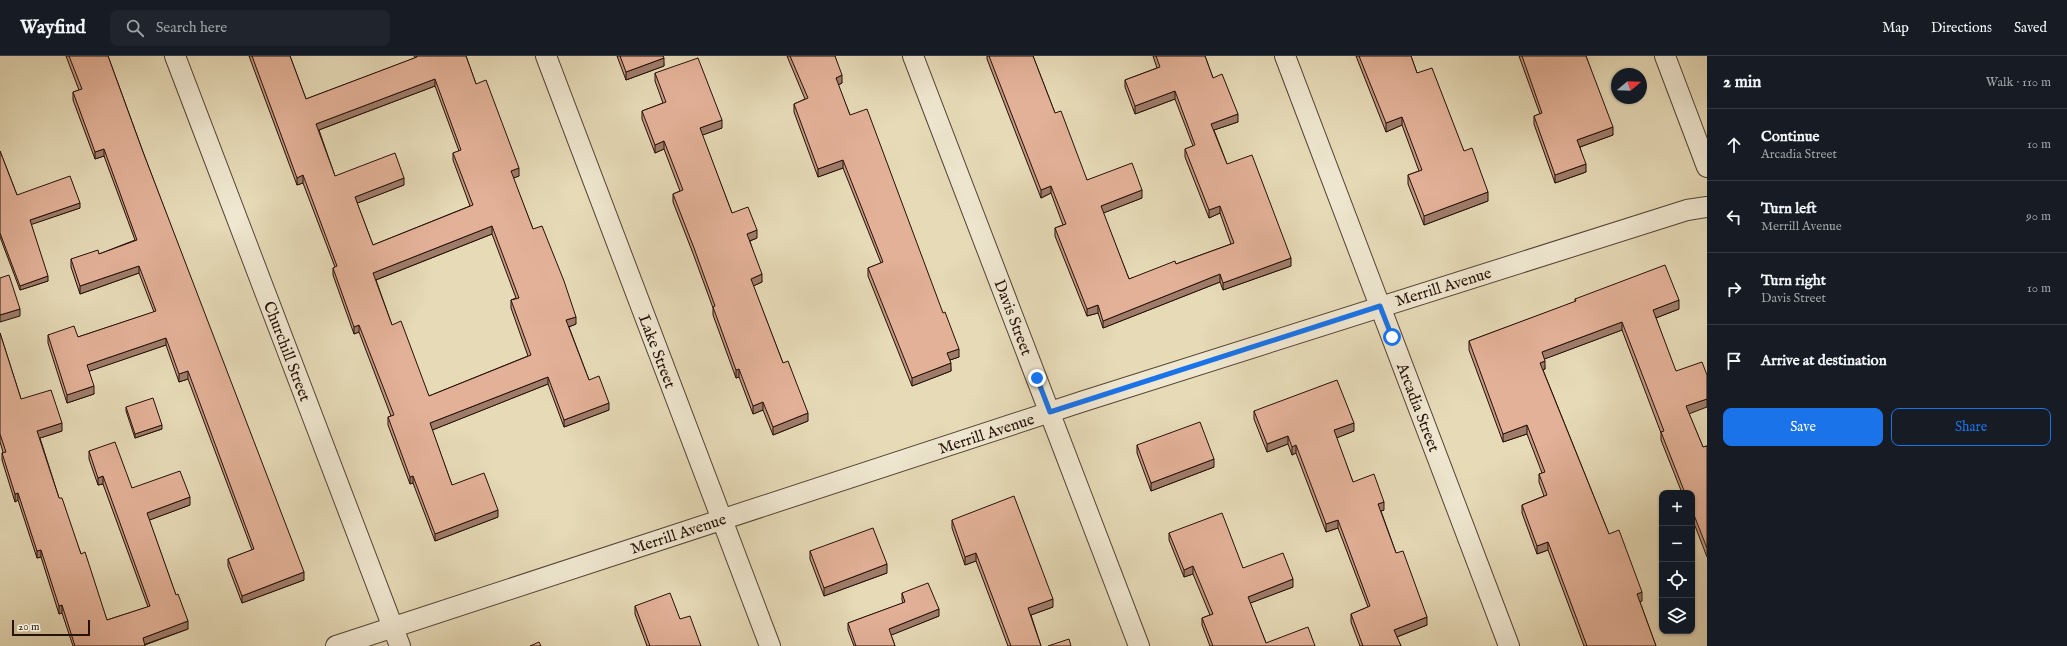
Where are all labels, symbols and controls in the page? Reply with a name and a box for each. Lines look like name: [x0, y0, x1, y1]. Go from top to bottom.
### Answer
search box: [110, 10, 390, 46]
text: Wayfind: [20, 16, 86, 40]
icon: search: [124, 17, 146, 39]
text: Search here: [156, 18, 227, 37]
text: Map: [1882, 19, 1909, 37]
text: Directions: [1931, 19, 1992, 37]
text: Saved: [2014, 19, 2047, 37]
north arrow: [1611, 68, 1647, 104]
text: 2 min: [1723, 72, 1761, 93]
text: Walk · 110 m: [1986, 74, 2051, 91]
text: Continue: [1761, 127, 1819, 146]
icon: ahead: [1723, 134, 1745, 156]
text: 10 m: [2027, 136, 2051, 153]
text: Arcadia Street: [1761, 146, 1837, 163]
text: Turn left: [1761, 199, 1817, 218]
icon: left: [1723, 206, 1745, 228]
text: 90 m: [2026, 208, 2051, 225]
text: Merrill Avenue: [1761, 218, 1842, 235]
street label: Merrill Avenue: [1393, 264, 1494, 312]
text: Turn right: [1761, 271, 1826, 290]
street label: Davis Street: [988, 277, 1036, 359]
icon: right: [1723, 278, 1745, 300]
text: 10 m: [2027, 280, 2051, 297]
text: Davis Street: [1761, 290, 1826, 307]
street label: Churchill Street: [258, 299, 315, 405]
street label: Lake Street: [633, 312, 680, 392]
route start: [1383, 328, 1401, 346]
icon: arrive: [1723, 350, 1745, 372]
text: Arrive at destination: [1761, 351, 1887, 370]
street label: Arcadia Street: [1391, 360, 1443, 455]
route end: [1028, 369, 1046, 387]
button: Save: [1723, 408, 1883, 446]
button: Share: [1891, 408, 2051, 446]
street label: Merrill Avenue: [936, 410, 1037, 460]
map controls: [1659, 490, 1695, 634]
button: +: [1659, 490, 1695, 526]
street label: Merrill Avenue: [628, 510, 729, 560]
button: −: [1659, 526, 1695, 562]
button: locate: [1659, 562, 1695, 598]
button: layers: [1659, 598, 1695, 634]
scale bar: [12, 618, 90, 637]
text: 20 m: [18, 620, 39, 634]

